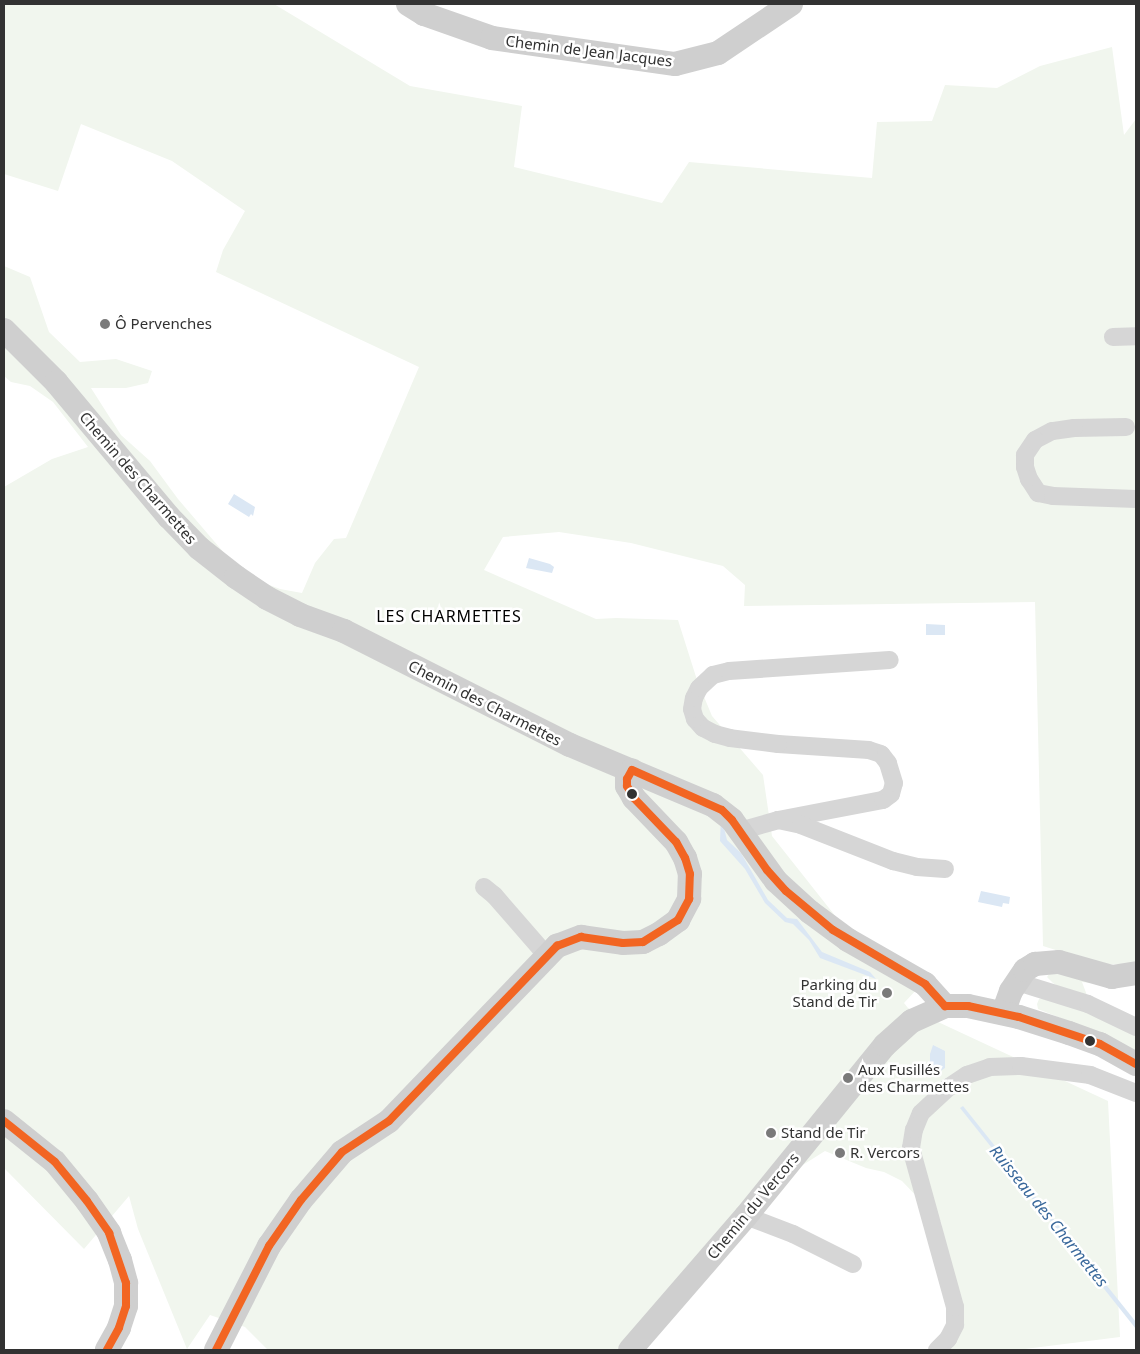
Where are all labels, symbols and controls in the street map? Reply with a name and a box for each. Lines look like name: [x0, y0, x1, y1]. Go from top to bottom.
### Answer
street label: Chemin de Jean Jacques: [505, 32, 673, 70]
place label: Ô Pervenches: [115, 315, 212, 333]
marker: Ô Pervenches: [99, 318, 111, 330]
street label: Chemin des Charmettes: [76, 408, 200, 548]
district label: LES CHARMETTES: [374, 606, 524, 626]
street label: Chemin des Charmettes: [405, 657, 565, 749]
unlabelled marker: [627, 789, 637, 799]
place label: Parking du Stand de Tir: [793, 975, 877, 1010]
marker: Parking du Stand de Tir: [881, 987, 893, 999]
unlabelled marker: [1085, 1036, 1095, 1046]
place label: Aux Fusillés des Charmettes: [858, 1060, 969, 1095]
marker: Aux Fusillés des Charmettes: [842, 1072, 854, 1084]
place label: Stand de Tir: [781, 1124, 865, 1142]
marker: Stand de Tir: [765, 1127, 777, 1139]
water label: Ruisseau des Charmettes: [986, 1141, 1112, 1291]
place label: R. Vercors: [850, 1144, 920, 1162]
marker: R. Vercors: [834, 1147, 846, 1159]
street label: Chemin du Vercors: [703, 1149, 803, 1263]

